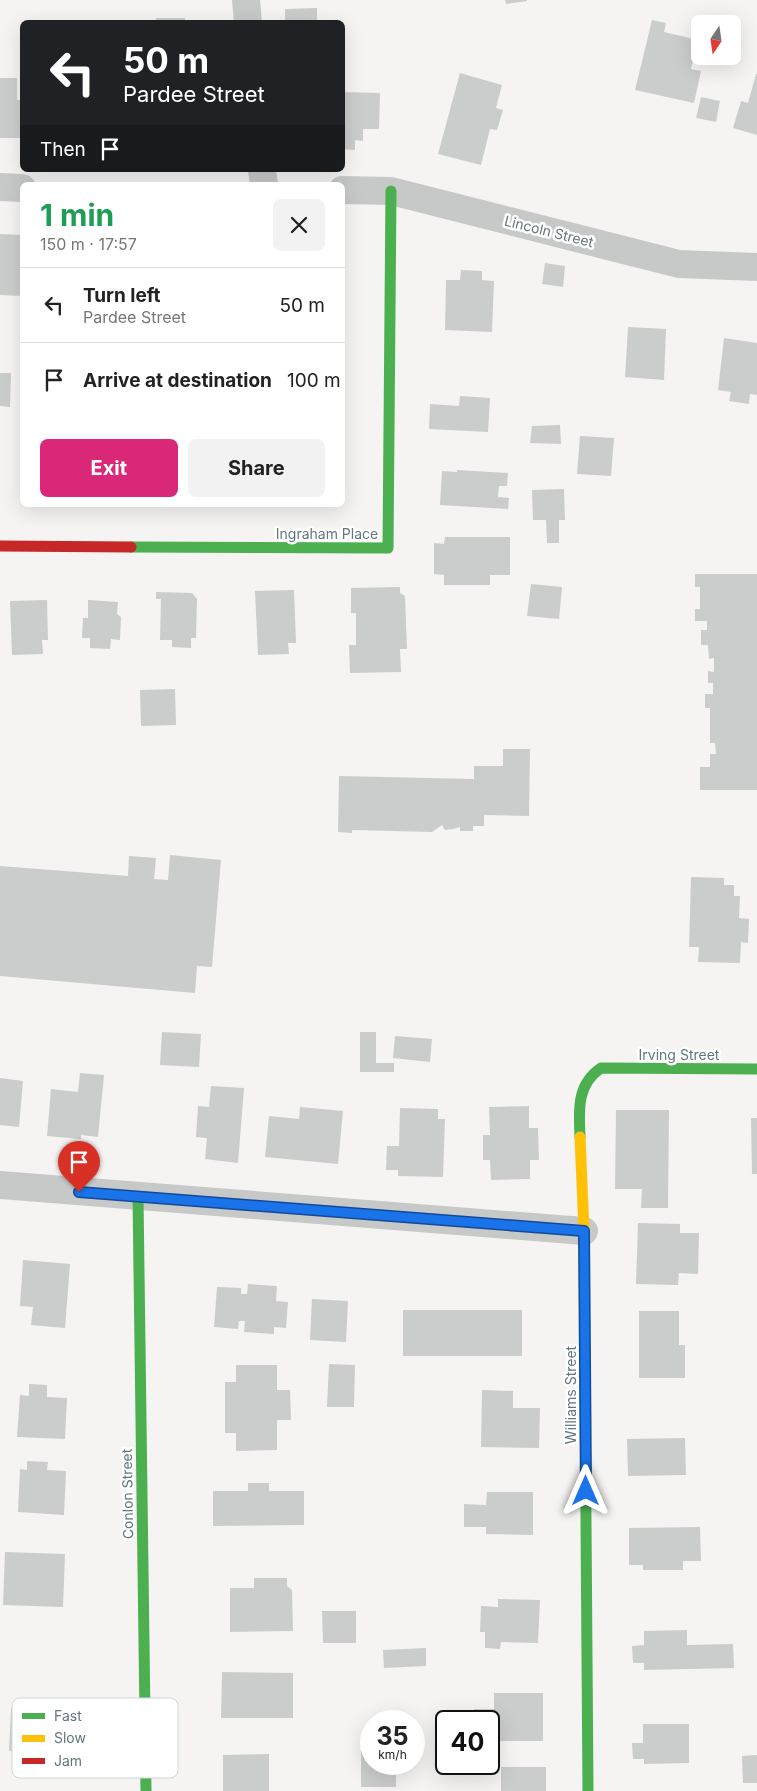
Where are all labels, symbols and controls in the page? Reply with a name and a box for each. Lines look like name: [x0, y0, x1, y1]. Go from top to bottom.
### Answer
north arrow: [691, 15, 741, 65]
map controls: [691, 15, 741, 65]
text: 50 m: [123, 39, 209, 81]
icon: left: [40, 40, 105, 105]
text: Pardee Street: [123, 81, 265, 107]
icon: arrive: [96, 135, 124, 163]
text: Then: [40, 138, 86, 161]
text: 1 min: [40, 197, 114, 233]
button: close: [273, 199, 325, 251]
street label: Lincoln Street: [503, 212, 596, 250]
text: 150 m · 17:57: [40, 234, 137, 254]
text: Turn left: [83, 284, 161, 307]
icon: left: [40, 291, 68, 319]
text: 50 m: [279, 294, 325, 317]
text: Pardee Street: [83, 307, 186, 327]
icon: arrive: [40, 366, 68, 394]
text: Arrive at destination: [83, 369, 272, 392]
text: 100 m: [287, 369, 341, 392]
button: Exit: [40, 439, 178, 497]
button: Share: [188, 439, 325, 497]
street label: Ingraham Place: [276, 525, 378, 542]
street label: Irving Street: [639, 1046, 720, 1063]
pin: [58, 1141, 100, 1192]
icon: arrive: [65, 1148, 93, 1176]
street label: Williams Street: [562, 1345, 579, 1444]
street label: Conlon Street: [118, 1448, 136, 1539]
position arrow: [559, 1464, 611, 1516]
legend: [12, 1698, 178, 1778]
text: Fast: [54, 1707, 82, 1724]
speed limit sign: 40: [435, 1710, 500, 1775]
text: 35: [376, 1721, 409, 1751]
text: Slow: [54, 1729, 86, 1746]
text: km/h: [378, 1747, 407, 1762]
text: Jam: [54, 1752, 82, 1769]

